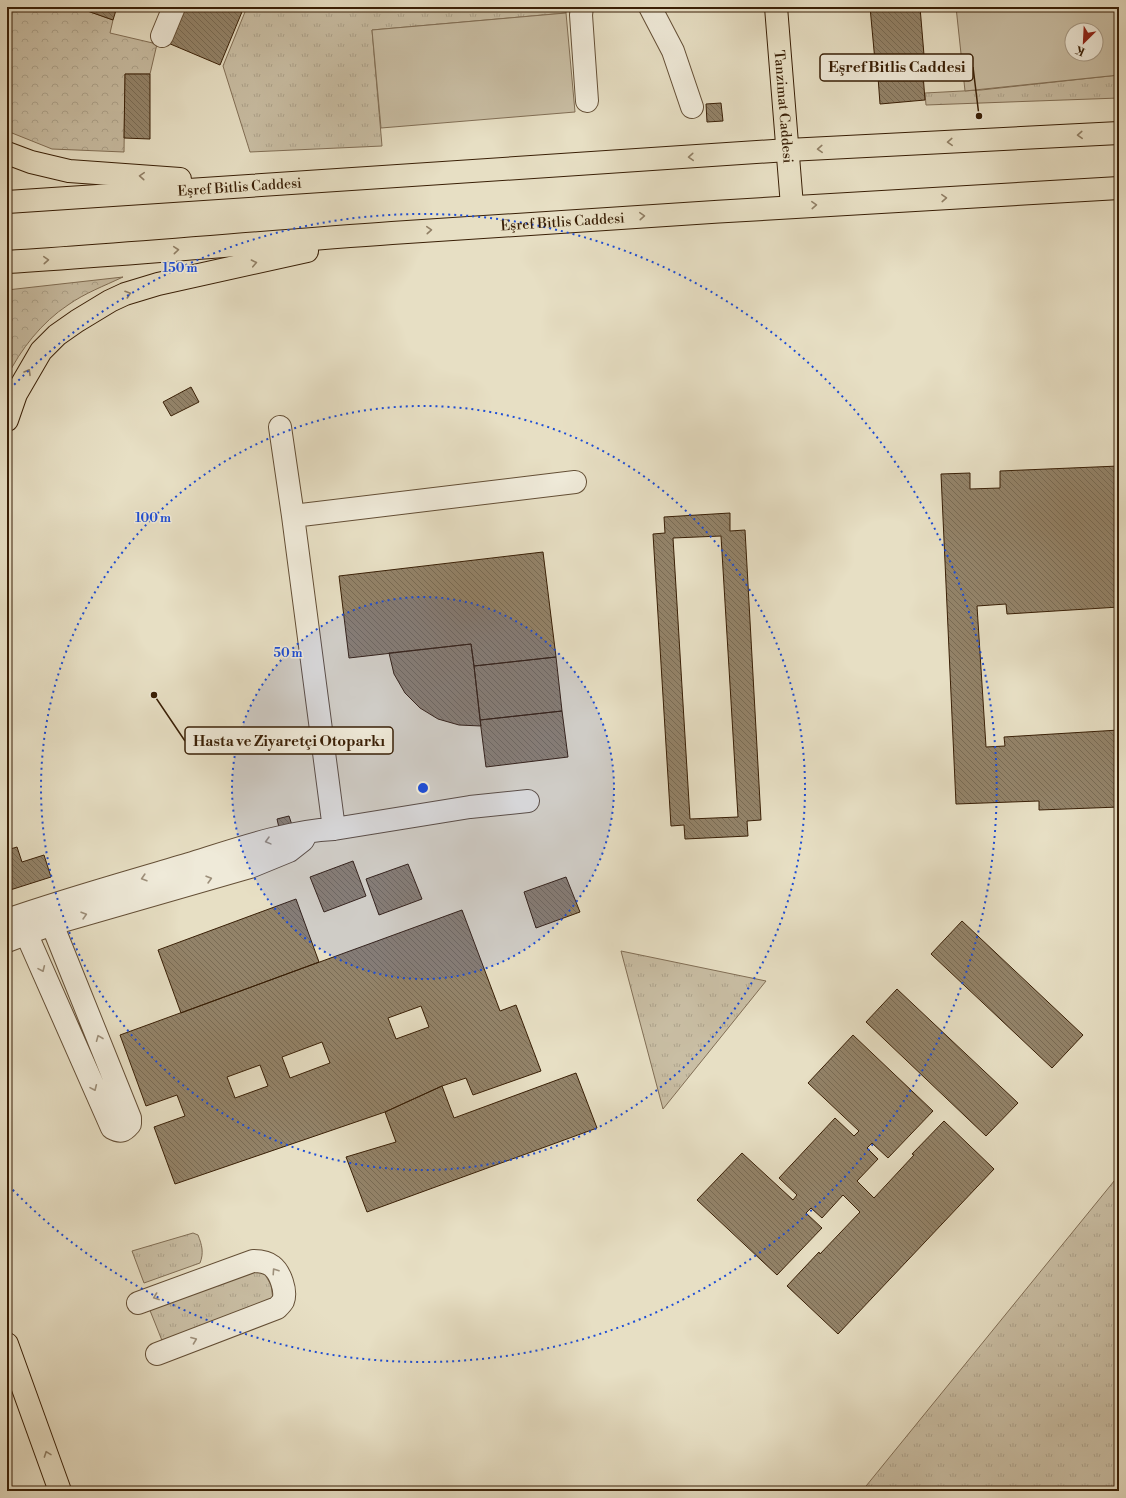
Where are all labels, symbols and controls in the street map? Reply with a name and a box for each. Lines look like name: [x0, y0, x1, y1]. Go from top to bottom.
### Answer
north arrow: [1064, 22, 1104, 62]
text: K: [1072, 42, 1087, 58]
street label: Tanzimat Caddesi: [769, 49, 797, 164]
callout: Eşref Bitlis Caddesi: [820, 54, 973, 81]
text: Eşref Bitlis Caddesi: [828, 58, 966, 77]
one-way arrow: [1077, 131, 1083, 140]
one-way arrow: [947, 138, 953, 147]
one-way arrow: [817, 145, 823, 153]
one-way arrow: [688, 153, 694, 161]
one-way arrow: [139, 172, 145, 181]
street label: Eşref Bitlis Caddesi: [177, 174, 303, 201]
one-way arrow: [941, 194, 947, 202]
one-way arrow: [811, 201, 817, 210]
street label: Eşref Bitlis Caddesi: [500, 209, 626, 236]
one-way arrow: [639, 212, 645, 221]
one-way arrow: [426, 226, 432, 235]
one-way arrow: [173, 246, 179, 255]
one-way arrow: [43, 255, 49, 264]
one-way arrow: [251, 259, 257, 267]
text: 150 m: [163, 261, 197, 276]
one-way arrow: [125, 290, 132, 298]
one-way arrow: [23, 369, 30, 376]
text: 100 m: [135, 511, 171, 526]
text: 50 m: [273, 646, 303, 661]
callout: Hasta ve Ziyaretçi Otoparkı: [185, 727, 393, 754]
text: Hasta ve Ziyaretçi Otoparkı: [193, 732, 385, 751]
centre of rings: [416, 781, 430, 795]
one-way arrow: [265, 836, 272, 845]
one-way arrow: [140, 873, 147, 882]
one-way arrow: [205, 875, 212, 884]
one-way arrow: [80, 911, 87, 920]
one-way arrow: [37, 964, 45, 972]
one-way arrow: [95, 1035, 103, 1042]
one-way arrow: [90, 1084, 98, 1091]
one-way arrow: [273, 1269, 280, 1276]
one-way arrow: [152, 1292, 159, 1300]
one-way arrow: [190, 1337, 197, 1345]
one-way arrow: [43, 1451, 51, 1458]

